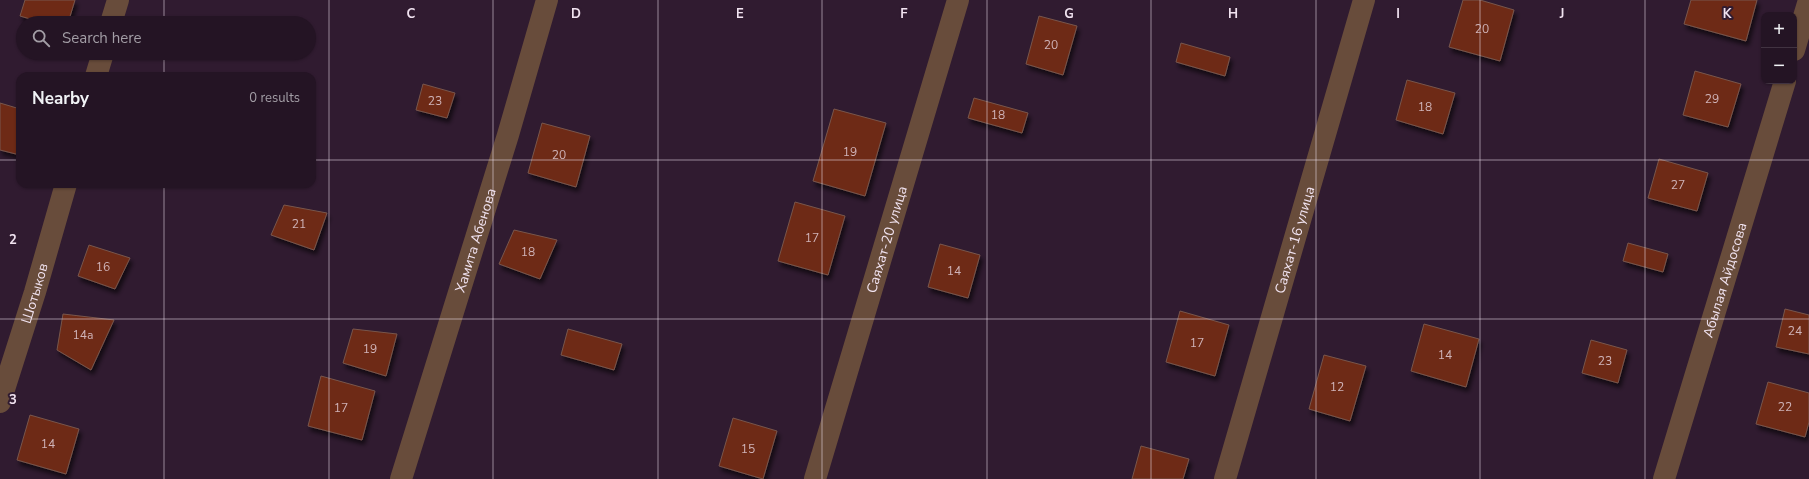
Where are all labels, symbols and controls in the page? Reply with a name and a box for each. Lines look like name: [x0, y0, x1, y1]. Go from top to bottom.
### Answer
text: C: [407, 5, 416, 23]
text: D: [571, 5, 581, 23]
text: E: [736, 5, 744, 23]
text: F: [900, 5, 908, 23]
text: G: [1064, 5, 1074, 23]
text: H: [1228, 5, 1238, 23]
text: I: [1396, 5, 1400, 23]
text: J: [1559, 5, 1564, 23]
text: K: [1723, 5, 1732, 23]
map controls: [1761, 12, 1797, 84]
button: +: [1761, 12, 1797, 48]
search box: [16, 16, 316, 60]
house number: 20: [1475, 21, 1489, 37]
icon: search: [30, 27, 52, 49]
text: Search here: [62, 28, 142, 48]
house number: 20: [1044, 37, 1058, 53]
button: −: [1761, 48, 1797, 84]
text: Nearby: [32, 87, 89, 110]
text: 0 results: [249, 89, 300, 107]
house number: 29: [1705, 91, 1719, 107]
house number: 23: [428, 93, 442, 109]
house number: 18: [1418, 99, 1432, 115]
house number: 18: [991, 107, 1005, 123]
house number: 19: [843, 144, 857, 160]
house number: 20: [552, 147, 566, 163]
house number: 27: [1671, 177, 1685, 193]
street label: Саяхат-20 улица: [862, 184, 912, 295]
street label: Саяхат-16 улица: [1270, 184, 1319, 296]
street label: Хамита Абенова: [451, 186, 501, 295]
house number: 21: [292, 216, 306, 232]
street label: Абылая Айдосова: [1699, 220, 1751, 340]
house number: 17: [805, 230, 819, 246]
text: 2: [9, 231, 17, 249]
house number: 18: [521, 244, 535, 260]
house number: 16: [96, 259, 110, 275]
street label: Шотыков: [17, 261, 53, 326]
house number: 14: [947, 263, 961, 279]
house number: 24: [1788, 323, 1802, 339]
house number: 14а: [73, 327, 93, 343]
house number: 17: [1190, 335, 1204, 351]
house number: 19: [363, 341, 377, 357]
house number: 14: [1438, 347, 1452, 363]
house number: 23: [1598, 353, 1612, 369]
house number: 12: [1330, 379, 1344, 395]
text: 3: [9, 391, 17, 409]
house number: 22: [1778, 399, 1792, 415]
house number: 17: [334, 400, 348, 416]
house number: 14: [41, 436, 55, 452]
house number: 15: [741, 441, 755, 457]

